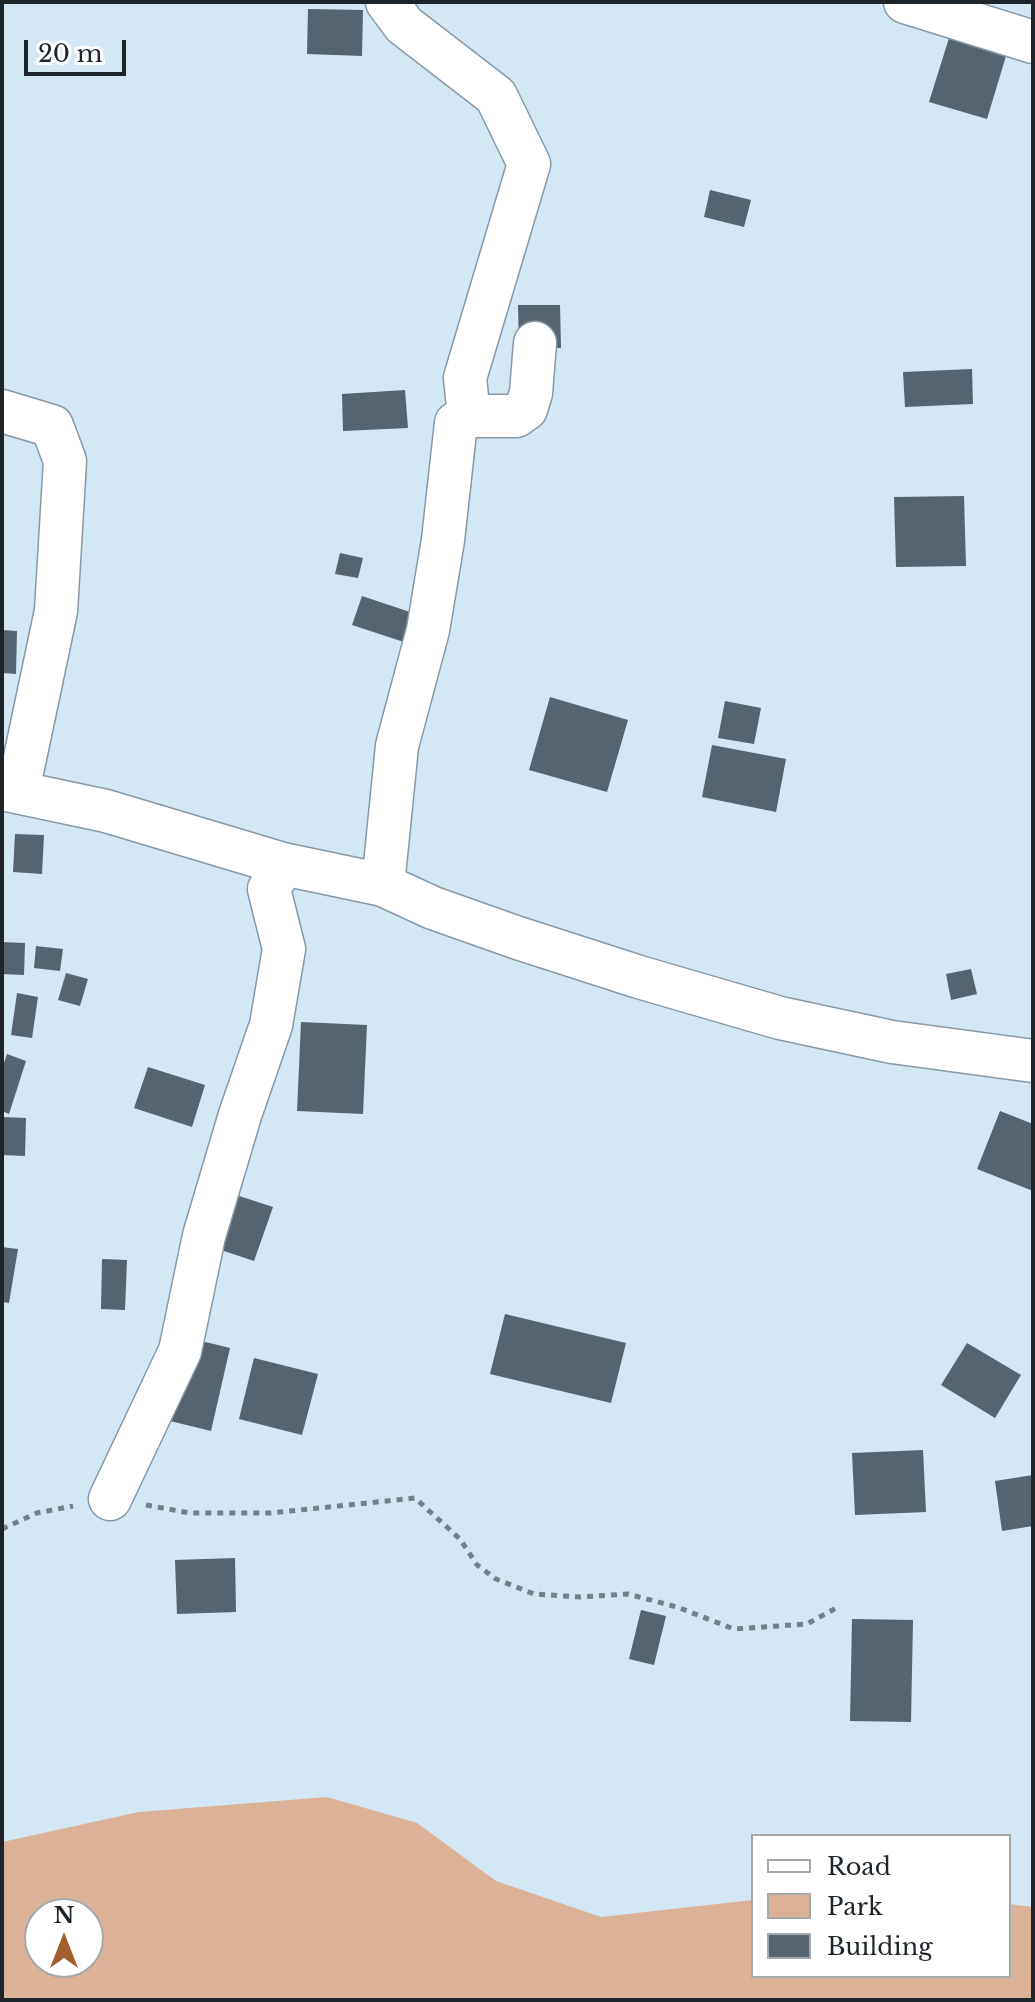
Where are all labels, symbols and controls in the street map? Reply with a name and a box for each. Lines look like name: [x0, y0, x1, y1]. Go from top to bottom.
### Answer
scale bar: [28, 24, 130, 74]
text: 20 m: [38, 39, 103, 68]
legend: [751, 1834, 1011, 1978]
text: Road: [827, 1852, 891, 1881]
text: Park: [827, 1892, 883, 1921]
north arrow: [24, 1898, 104, 1978]
text: N: [54, 1902, 74, 1929]
text: Building: [827, 1932, 933, 1961]

